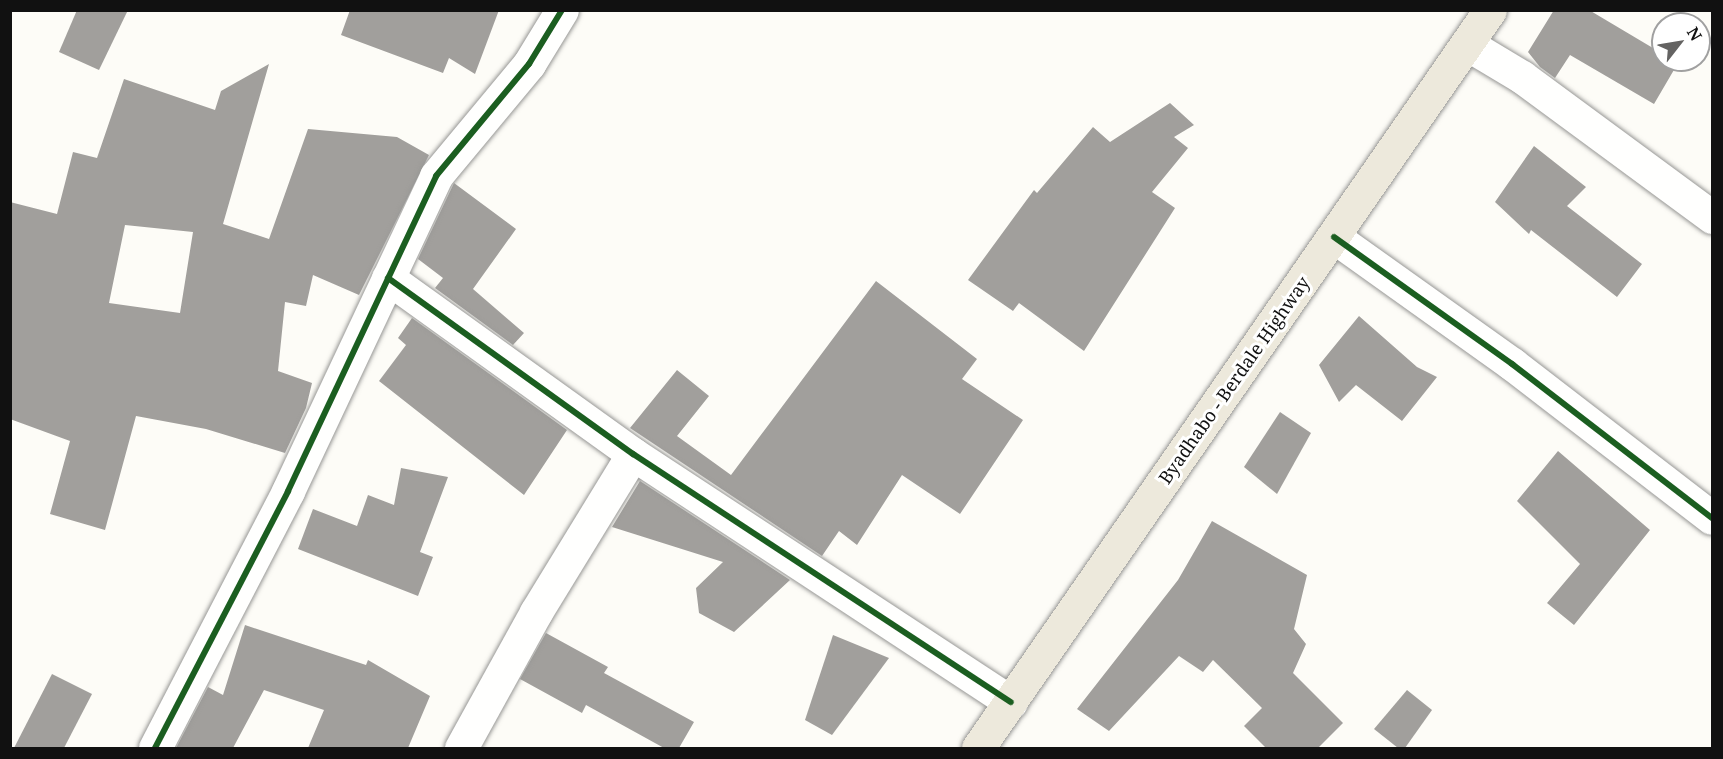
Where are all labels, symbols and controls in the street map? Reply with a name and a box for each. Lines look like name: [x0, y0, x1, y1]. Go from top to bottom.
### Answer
north arrow: [1651, 12, 1711, 72]
text: N: [1682, 23, 1707, 45]
street label: Byadhabo - Berdale Highway: [1154, 272, 1314, 488]

